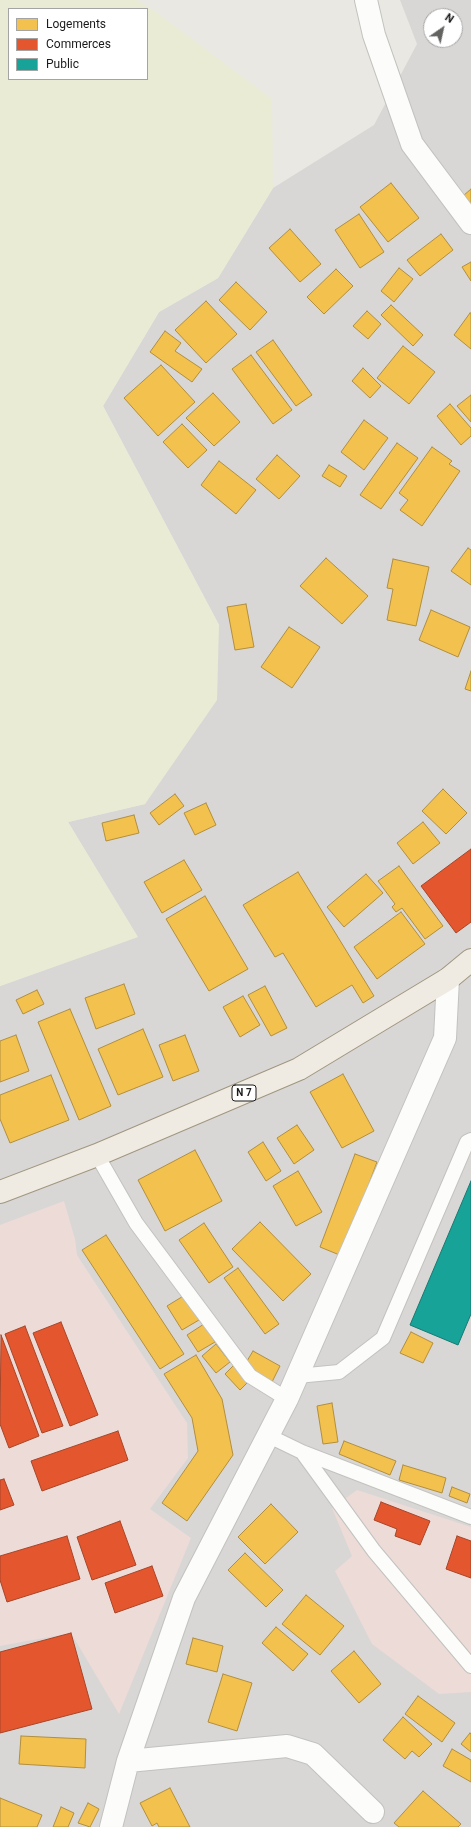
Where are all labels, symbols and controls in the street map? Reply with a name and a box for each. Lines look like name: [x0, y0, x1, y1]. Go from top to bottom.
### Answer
legend: [8, 8, 148, 80]
north arrow: [423, 8, 463, 48]
text: N: [443, 11, 456, 26]
text: Logements: [46, 17, 106, 31]
text: Commerces: [46, 37, 111, 51]
text: Public: [46, 57, 79, 71]
road number: N 7: [232, 1085, 256, 1101]

